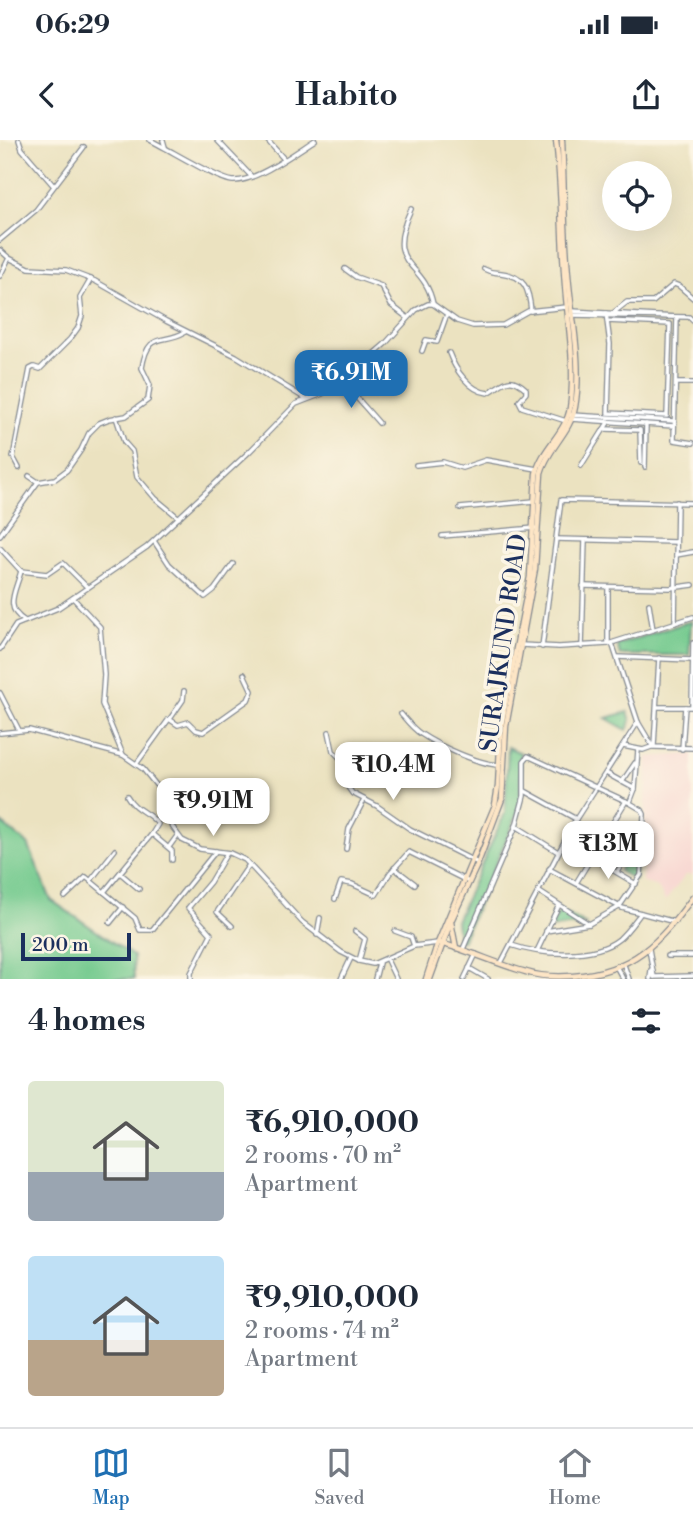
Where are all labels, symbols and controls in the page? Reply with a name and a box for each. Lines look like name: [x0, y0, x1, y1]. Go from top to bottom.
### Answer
text: 06:29: [35, 9, 110, 41]
text: Habito: [295, 75, 398, 115]
icon: back: [28, 76, 66, 114]
icon: share: [627, 76, 665, 114]
map controls: [602, 161, 672, 231]
button: locate: [602, 161, 672, 231]
pin: ₹6.91M: [294, 350, 408, 410]
text: ₹6.91M: [311, 359, 391, 387]
street label: SURAJKUND ROAD: [474, 532, 534, 754]
pin: ₹10.4M: [336, 742, 450, 802]
text: ₹10.4M: [351, 751, 435, 779]
pin: ₹9.91M: [156, 778, 270, 838]
text: ₹9.91M: [173, 787, 253, 815]
pin: ₹13M: [567, 822, 649, 881]
text: ₹13M: [578, 830, 638, 858]
scale bar: [21, 930, 131, 962]
text: 200 m: [32, 933, 89, 957]
text: 4 homes: [28, 1002, 145, 1040]
icon: filters: [627, 1002, 665, 1040]
text: ₹6,910,000: [245, 1104, 419, 1142]
icon: home: [84, 1109, 168, 1193]
text: 2 rooms · 70 m²: [245, 1142, 401, 1170]
text: Apartment: [245, 1170, 358, 1198]
text: ₹9,910,000: [245, 1279, 419, 1317]
icon: home: [84, 1284, 168, 1368]
text: 2 rooms · 74 m²: [245, 1317, 399, 1345]
text: Apartment: [245, 1345, 358, 1373]
tab: Map: [92, 1444, 130, 1510]
tab: Saved: [314, 1444, 364, 1510]
tab: Home: [549, 1444, 601, 1510]

